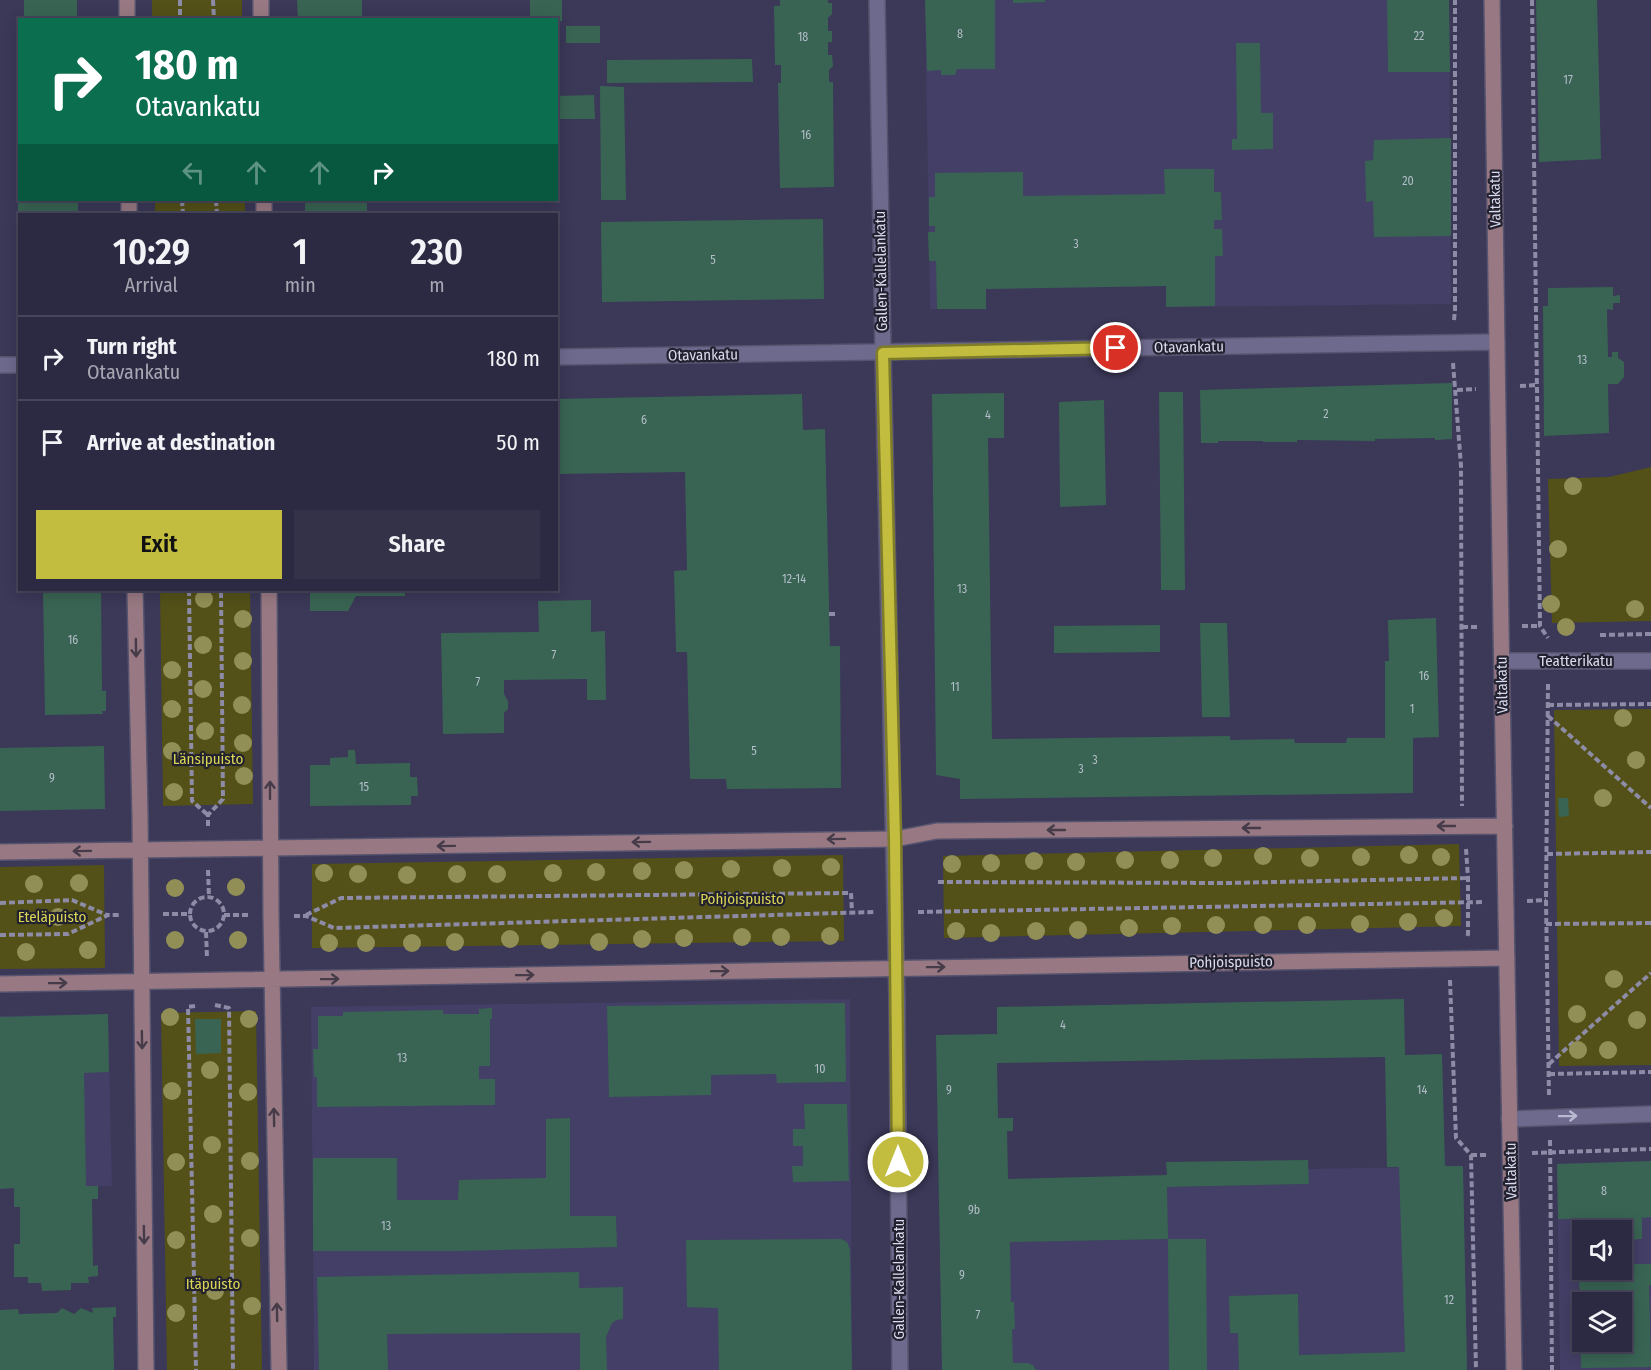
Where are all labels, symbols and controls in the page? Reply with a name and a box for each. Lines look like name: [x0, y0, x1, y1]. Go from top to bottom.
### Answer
house number: 8: [957, 27, 963, 41]
house number: 22: [1414, 29, 1424, 43]
house number: 18: [798, 30, 808, 44]
text: 180 m: [135, 40, 239, 90]
icon: right: [36, 42, 114, 120]
house number: 17: [1563, 73, 1573, 87]
text: Otavankatu: [135, 91, 261, 123]
house number: 16: [801, 128, 811, 142]
icon: left: [177, 156, 210, 189]
icon: ahead: [240, 156, 273, 189]
icon: ahead: [303, 156, 336, 189]
icon: right: [366, 156, 399, 189]
street label: Valtakatu: [1486, 170, 1504, 228]
house number: 20: [1402, 174, 1414, 188]
street label: Gallen-Kallelankatu: [871, 210, 891, 332]
text: 10:29: [113, 230, 190, 274]
text: 1: [293, 230, 308, 274]
text: 230: [410, 230, 463, 274]
house number: 3: [1073, 237, 1079, 251]
house number: 5: [710, 253, 716, 267]
text: Arrival: [125, 273, 178, 297]
text: min: [285, 273, 316, 297]
text: m: [429, 273, 445, 297]
pin: [1090, 322, 1141, 373]
icon: arrive: [1099, 331, 1132, 364]
text: Turn right: [87, 333, 176, 360]
street label: Otavankatu: [1154, 337, 1224, 357]
icon: right: [36, 342, 69, 375]
text: 180 m: [487, 345, 540, 372]
street label: Otavankatu: [668, 345, 738, 365]
house number: 13: [1577, 353, 1587, 367]
text: Otavankatu: [87, 360, 180, 384]
house number: 2: [1323, 407, 1329, 421]
house number: 4: [985, 408, 991, 422]
house number: 6: [641, 413, 647, 427]
icon: arrive: [36, 426, 69, 459]
text: Arrive at destination: [87, 429, 275, 456]
text: 50 m: [496, 429, 540, 456]
button: Exit: [36, 510, 282, 579]
button: Share: [294, 510, 540, 579]
house number: 12-14: [782, 572, 806, 586]
house number: 13: [957, 582, 967, 596]
house number: 16: [68, 633, 78, 647]
one-way arrow: [130, 637, 142, 657]
house number: 7: [552, 648, 557, 662]
street label: Teatterikatu: [1539, 652, 1613, 670]
street label: Valtakatu: [1493, 656, 1511, 714]
house number: 16: [1419, 669, 1429, 683]
house number: 7: [476, 675, 481, 689]
house number: 11: [950, 680, 960, 694]
house number: 1: [1410, 702, 1414, 716]
house number: 5: [751, 744, 757, 758]
park label: Länsipuisto: [173, 750, 243, 768]
house number: 3: [1092, 753, 1098, 767]
house number: 3: [1078, 762, 1084, 776]
house number: 9: [49, 771, 55, 785]
one-way arrow: [264, 780, 276, 800]
house number: 15: [359, 780, 370, 794]
one-way arrow: [1437, 820, 1457, 832]
one-way arrow: [1242, 822, 1262, 834]
one-way arrow: [1047, 824, 1067, 836]
one-way arrow: [827, 833, 847, 845]
one-way arrow: [632, 837, 652, 848]
one-way arrow: [437, 840, 457, 851]
one-way arrow: [72, 845, 92, 857]
park label: Pohjoispuisto: [700, 890, 784, 908]
park label: Eteläpuisto: [18, 908, 86, 926]
street label: Pohjoispuisto: [1189, 952, 1273, 972]
one-way arrow: [925, 961, 945, 973]
one-way arrow: [709, 966, 729, 977]
one-way arrow: [514, 969, 534, 981]
one-way arrow: [319, 973, 339, 985]
one-way arrow: [48, 977, 68, 988]
house number: 4: [1060, 1018, 1066, 1032]
one-way arrow: [136, 1029, 148, 1049]
house number: 13: [397, 1051, 407, 1065]
house number: 10: [815, 1062, 825, 1076]
house number: 9: [946, 1083, 952, 1097]
house number: 14: [1417, 1083, 1427, 1097]
one-way arrow: [268, 1107, 280, 1127]
one-way arrow: [1557, 1110, 1577, 1122]
position arrow: [866, 1130, 930, 1194]
street label: Valtakatu: [1502, 1142, 1520, 1200]
house number: 8: [1601, 1184, 1607, 1198]
house number: 9b: [968, 1203, 980, 1217]
house number: 13: [381, 1219, 391, 1233]
street label: Gallen-Kallelankatu: [890, 1219, 908, 1339]
map controls: [1572, 1220, 1632, 1352]
button: sound: [1572, 1220, 1632, 1280]
one-way arrow: [139, 1224, 150, 1244]
house number: 9: [959, 1268, 965, 1282]
park label: Itäpuisto: [186, 1275, 240, 1293]
button: layers: [1572, 1292, 1632, 1352]
house number: 12: [1444, 1293, 1454, 1307]
one-way arrow: [272, 1302, 283, 1322]
house number: 7: [976, 1308, 981, 1322]

